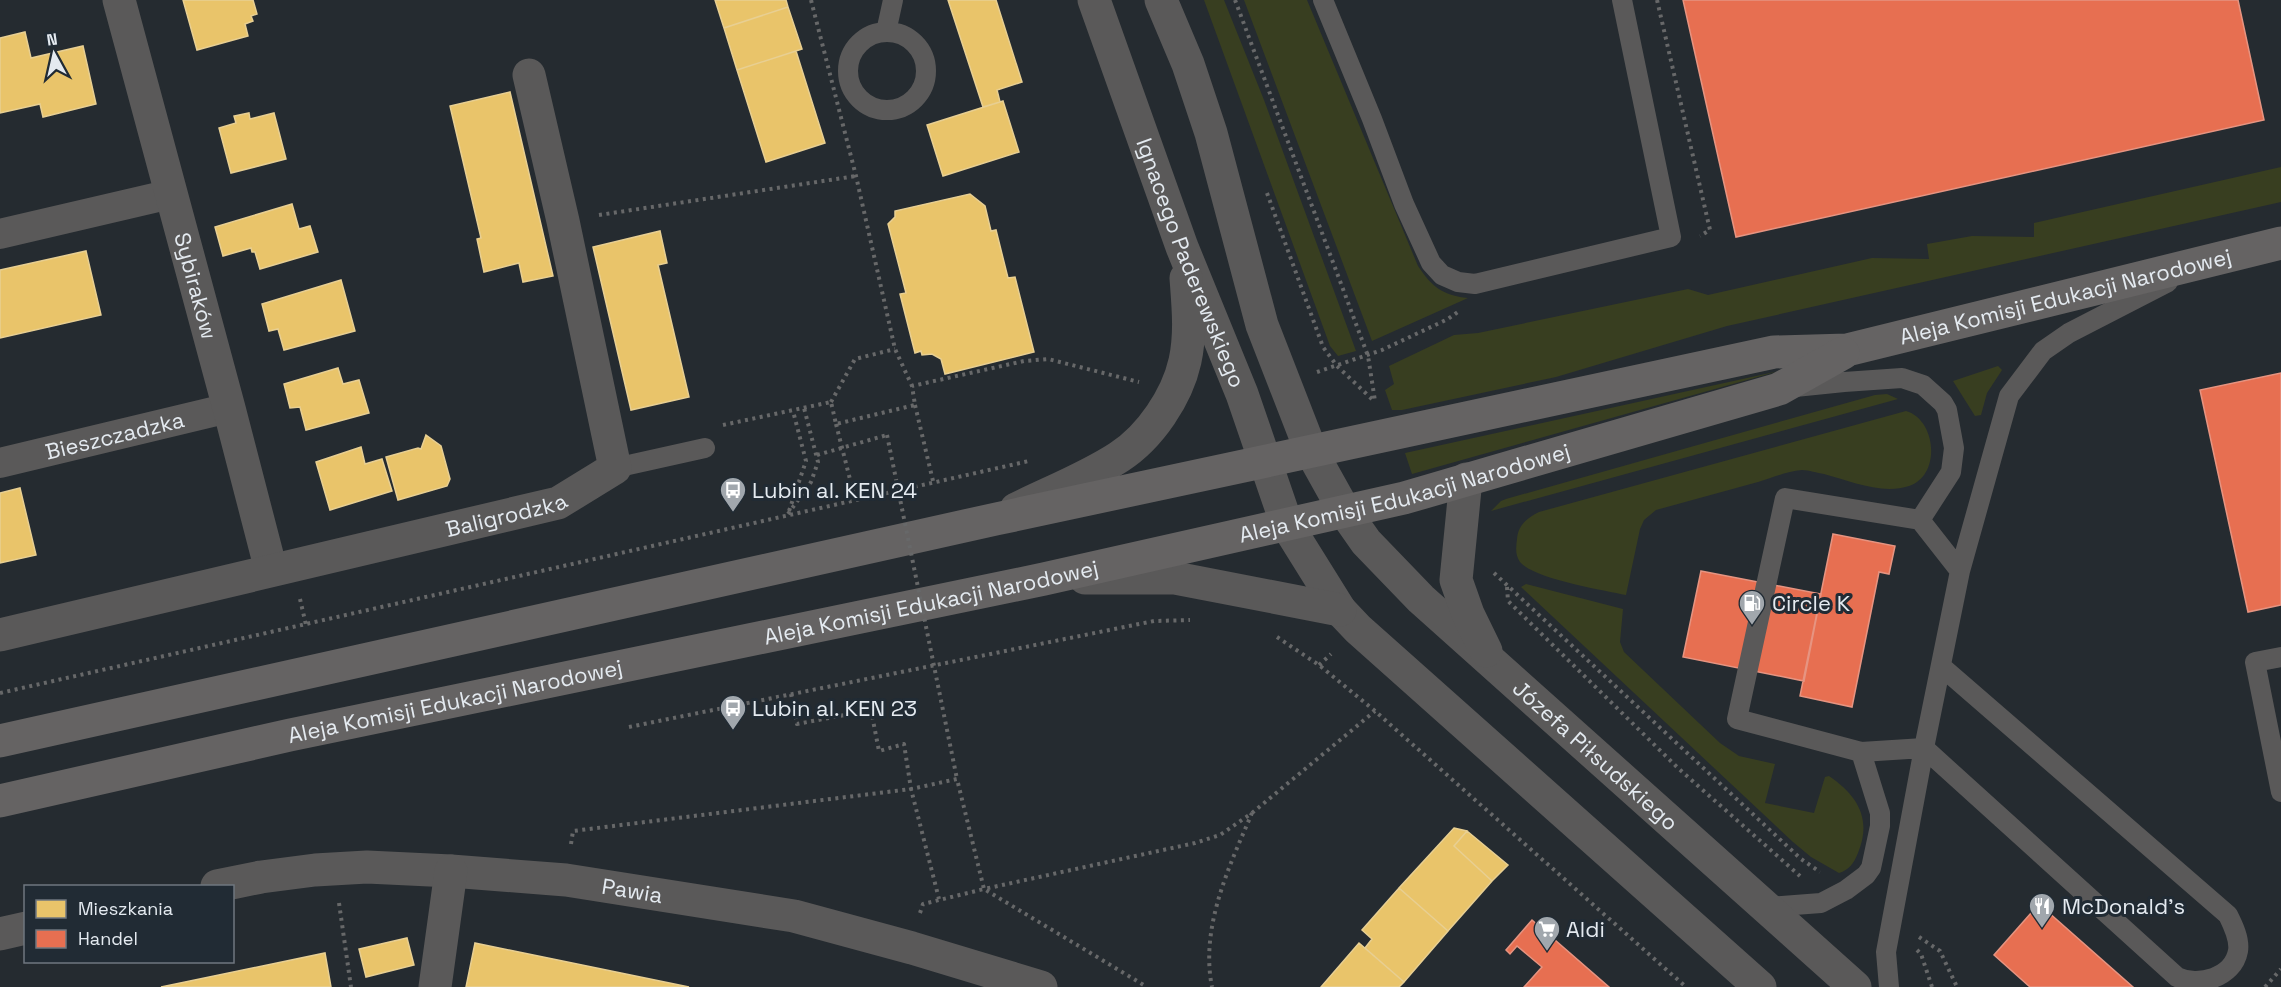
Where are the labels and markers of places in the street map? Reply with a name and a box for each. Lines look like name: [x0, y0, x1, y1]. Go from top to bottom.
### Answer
bus stop icon: Lubin al. KEN 24: [718, 475, 748, 513]
place label: Lubin al. KEN 24: [752, 476, 917, 504]
fuel station icon: Circle K: [1737, 588, 1767, 626]
place label: Circle K: [1772, 589, 1851, 617]
bus stop icon: Lubin al. KEN 23: [718, 693, 748, 731]
place label: Lubin al. KEN 23: [752, 694, 917, 722]
restaurant icon: McDonald's: [2027, 891, 2057, 929]
place label: McDonald's: [2062, 892, 2185, 920]
supermarket icon: Aldi: [1532, 914, 1562, 952]
place label: Aldi: [1566, 915, 1605, 943]

